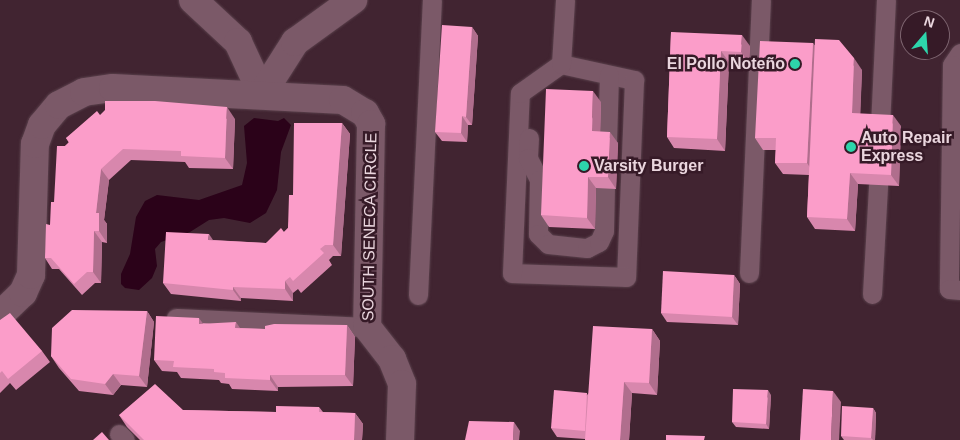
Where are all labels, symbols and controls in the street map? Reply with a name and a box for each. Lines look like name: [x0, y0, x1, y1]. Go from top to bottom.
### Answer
north arrow: [900, 10, 950, 60]
text: N: [922, 13, 937, 31]
place label: El Pollo Noteño: [667, 54, 785, 74]
marker: El Pollo Noteño: [789, 58, 801, 70]
place label: Auto Repair Express: [861, 128, 952, 166]
street label: SOUTH SENECA CIRCLE: [359, 132, 381, 322]
marker: Auto Repair Express: [845, 141, 857, 153]
place label: Varsity Burger: [594, 156, 703, 176]
marker: Varsity Burger: [578, 160, 590, 172]

